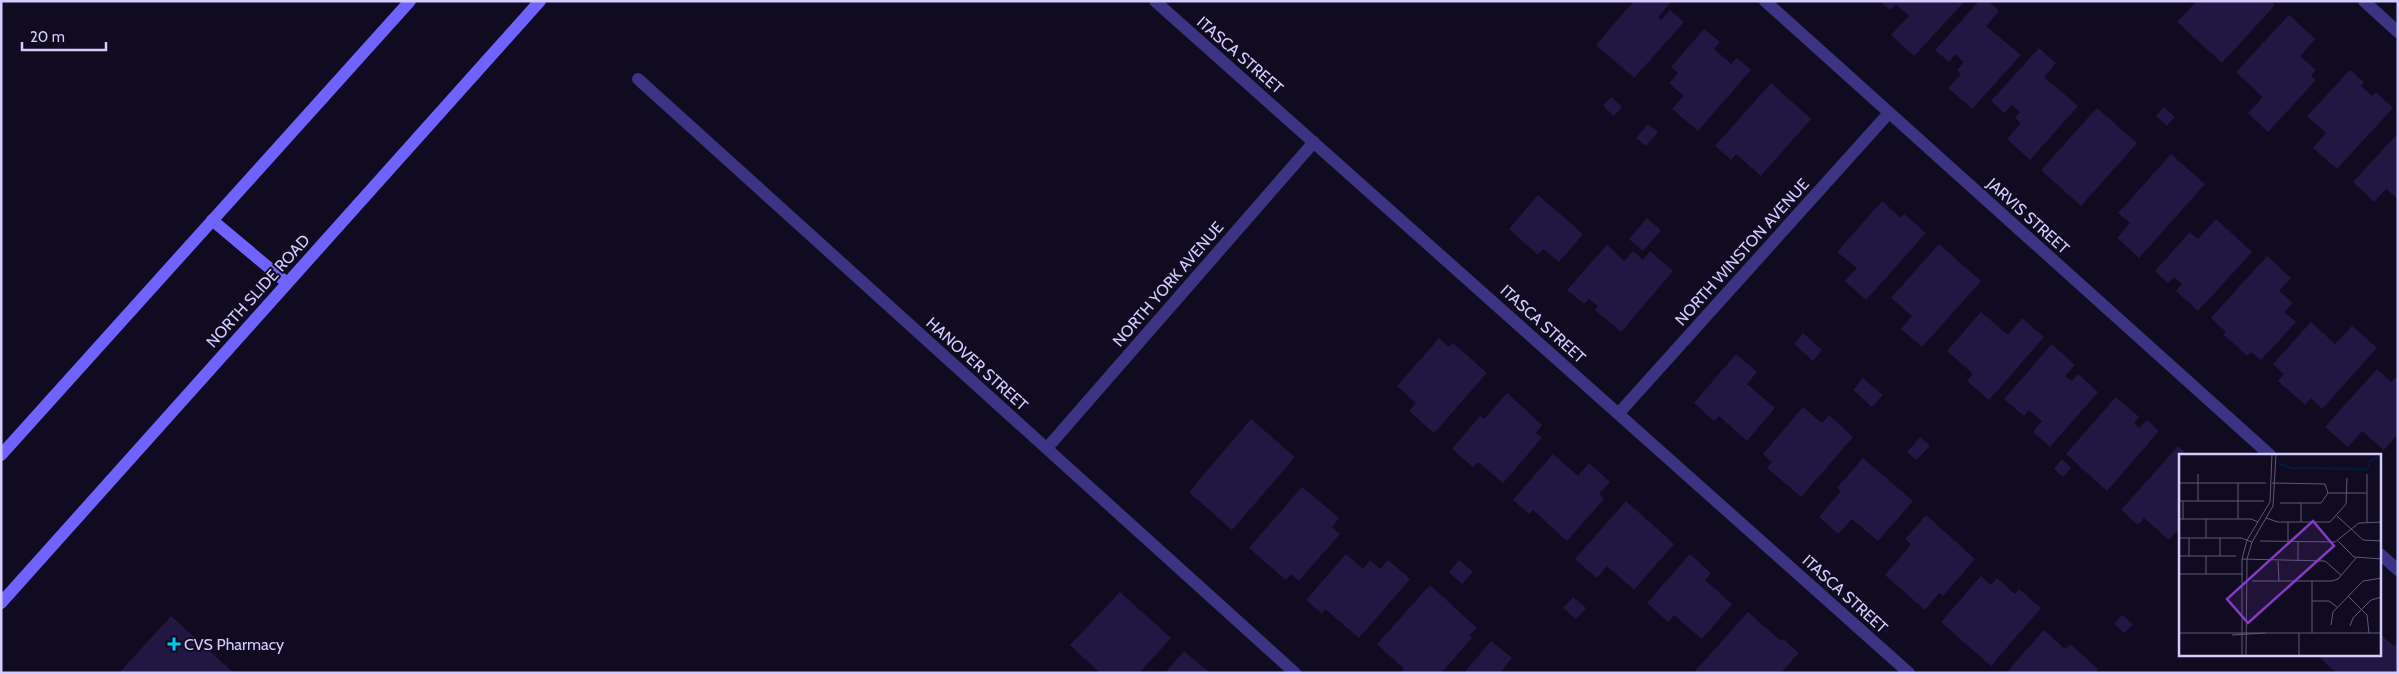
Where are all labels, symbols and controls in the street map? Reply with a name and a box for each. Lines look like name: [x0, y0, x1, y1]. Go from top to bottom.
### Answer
street label: ITASCA STREET: [1193, 12, 1287, 98]
scale bar: [22, 20, 106, 52]
text: 20 m: [30, 28, 65, 46]
street label: JARVIS STREET: [1982, 173, 2073, 258]
street label: NORTH WINSTON AVENUE: [1671, 175, 1813, 329]
street label: NORTH YORK AVENUE: [1109, 218, 1227, 350]
street label: NORTH SLIDE ROAD: [202, 231, 314, 351]
street label: ITASCA STREET: [1497, 281, 1590, 368]
street label: HANOVER STREET: [922, 313, 1032, 415]
inset map: [2179, 454, 2382, 656]
street label: ITASCA STREET: [1799, 551, 1892, 638]
place label: CVS Pharmacy: [184, 635, 284, 654]
marker: CVS Pharmacy: [168, 638, 180, 650]

